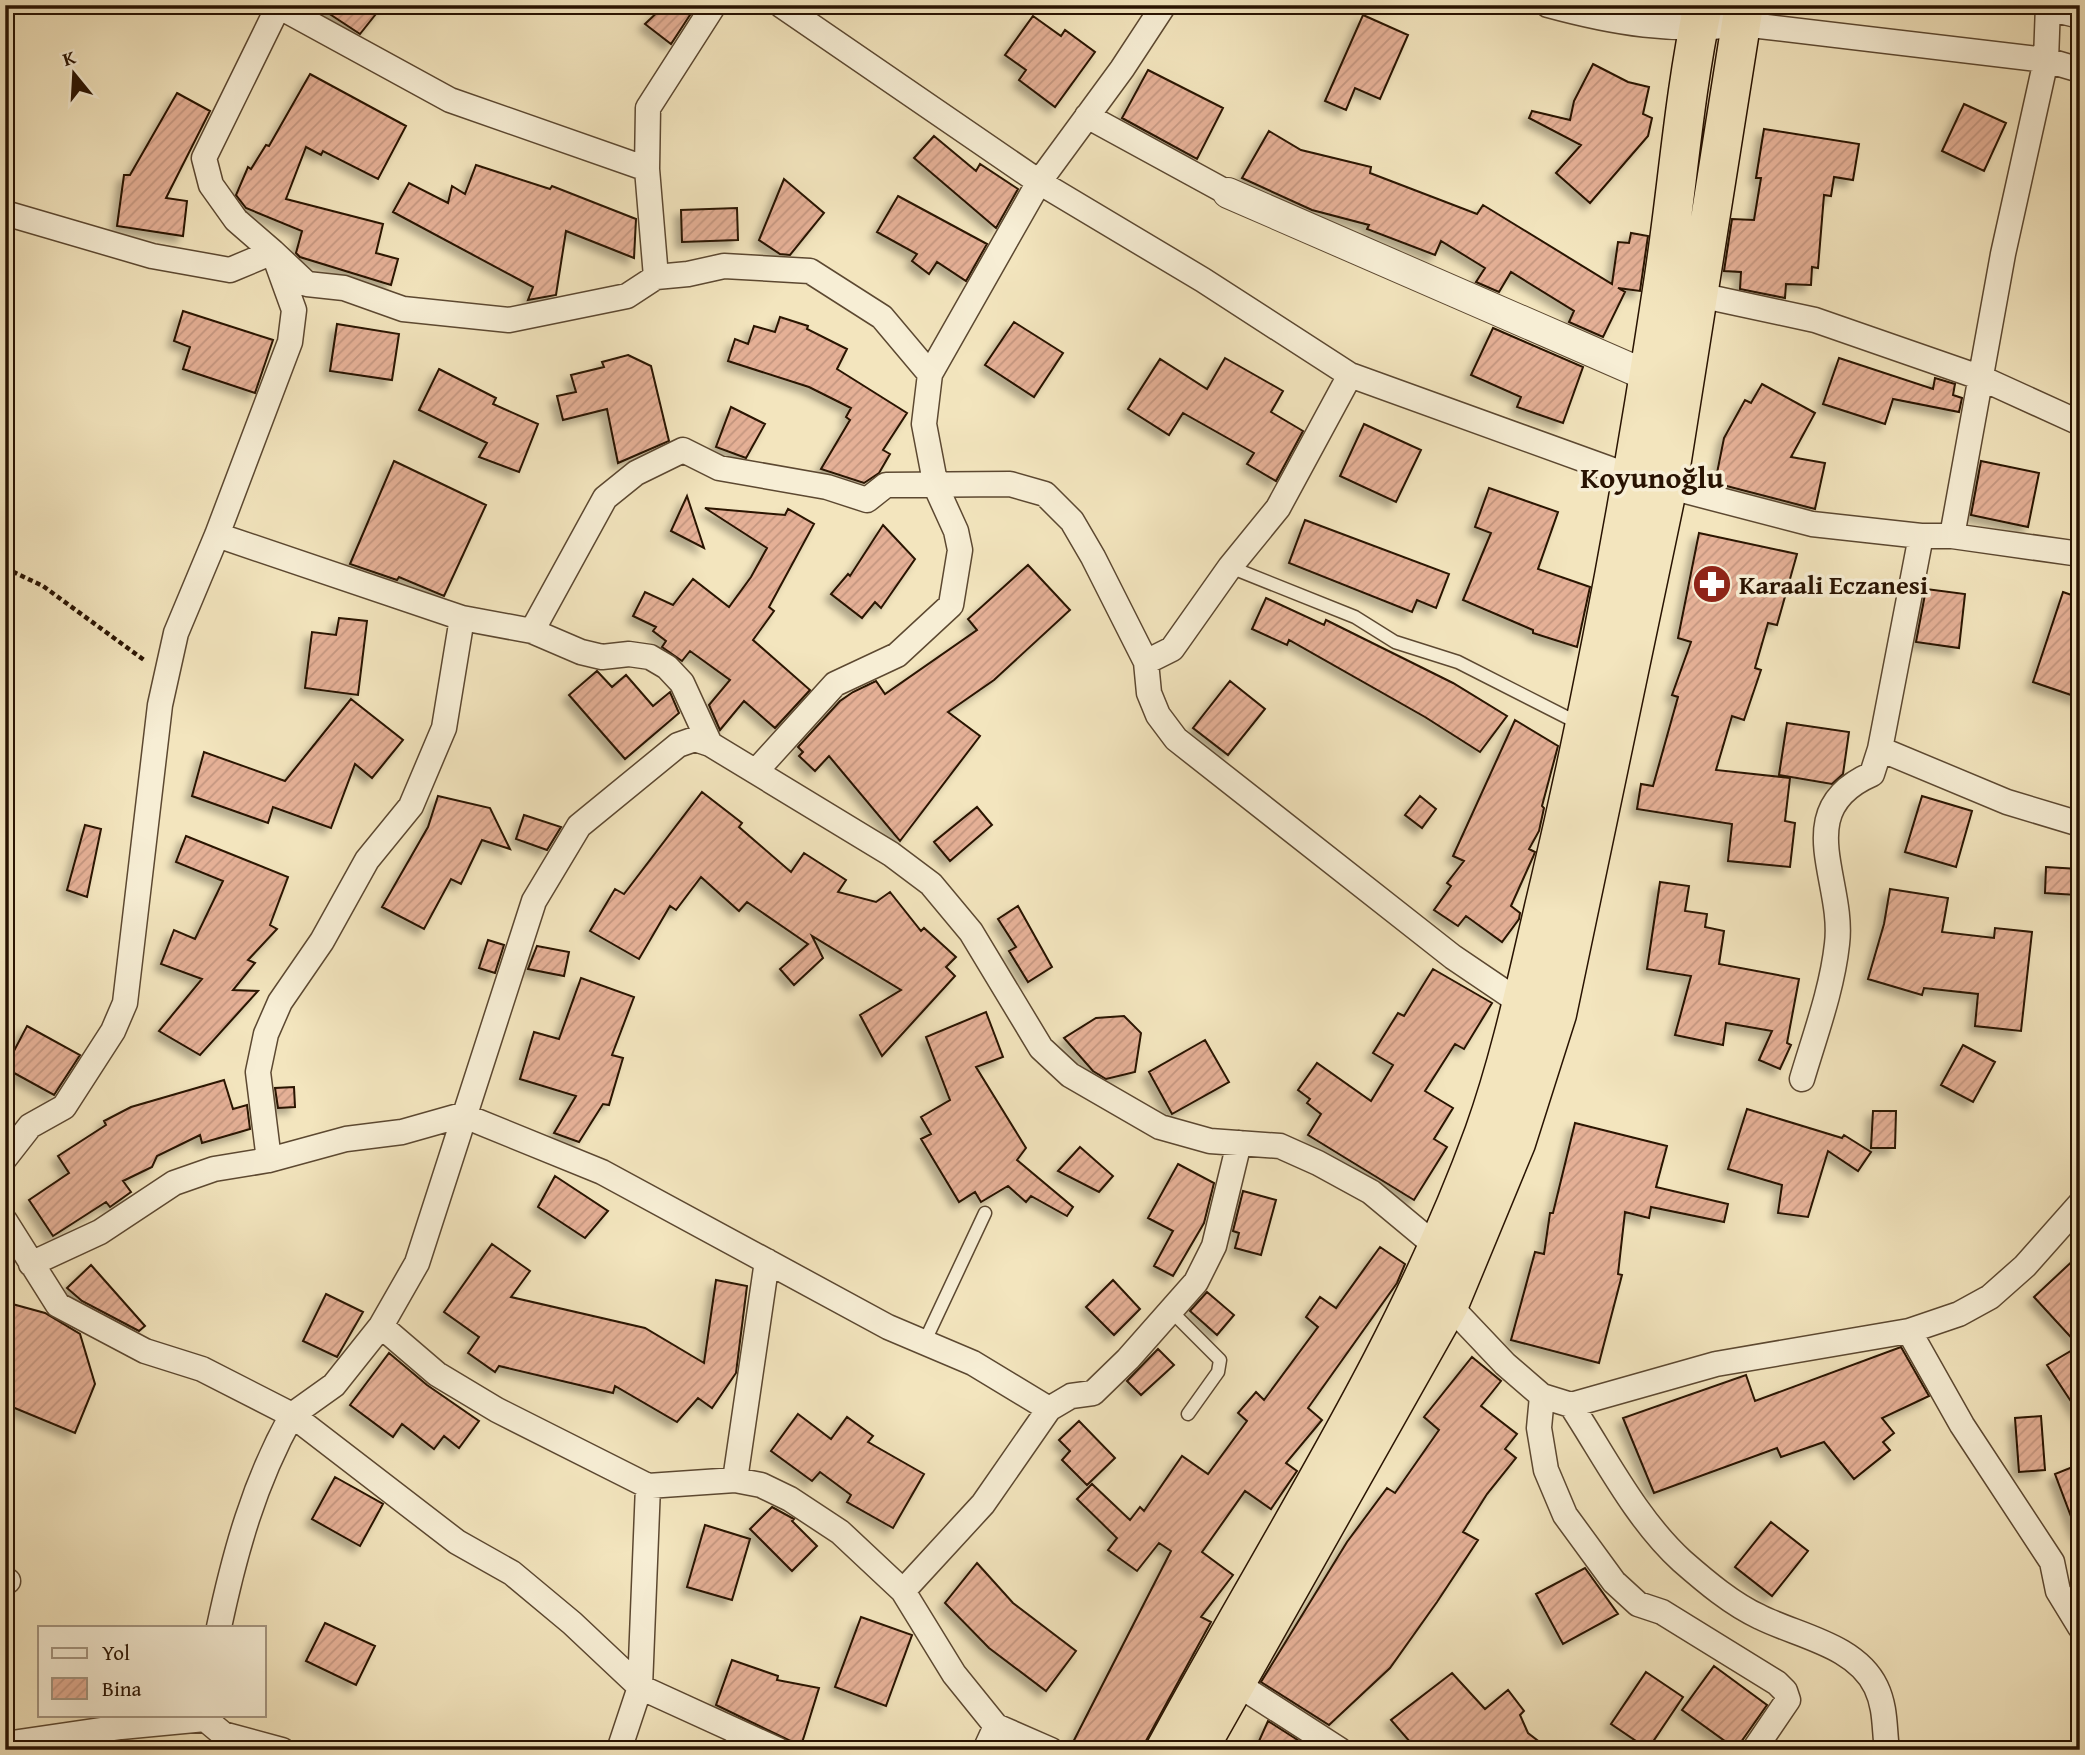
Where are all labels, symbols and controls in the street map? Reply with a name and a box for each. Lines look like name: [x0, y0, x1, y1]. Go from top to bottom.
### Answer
north arrow: [38, 38, 108, 108]
text: K: [59, 43, 79, 73]
district label: Koyunoğlu: [1580, 455, 1725, 499]
pharmacy icon: Karaali Eczanesi: [1691, 563, 1733, 605]
place label: Karaali Eczanesi: [1739, 565, 1928, 604]
legend: [38, 1626, 266, 1716]
text: Yol: [102, 1637, 130, 1668]
text: Bina: [102, 1673, 142, 1704]

